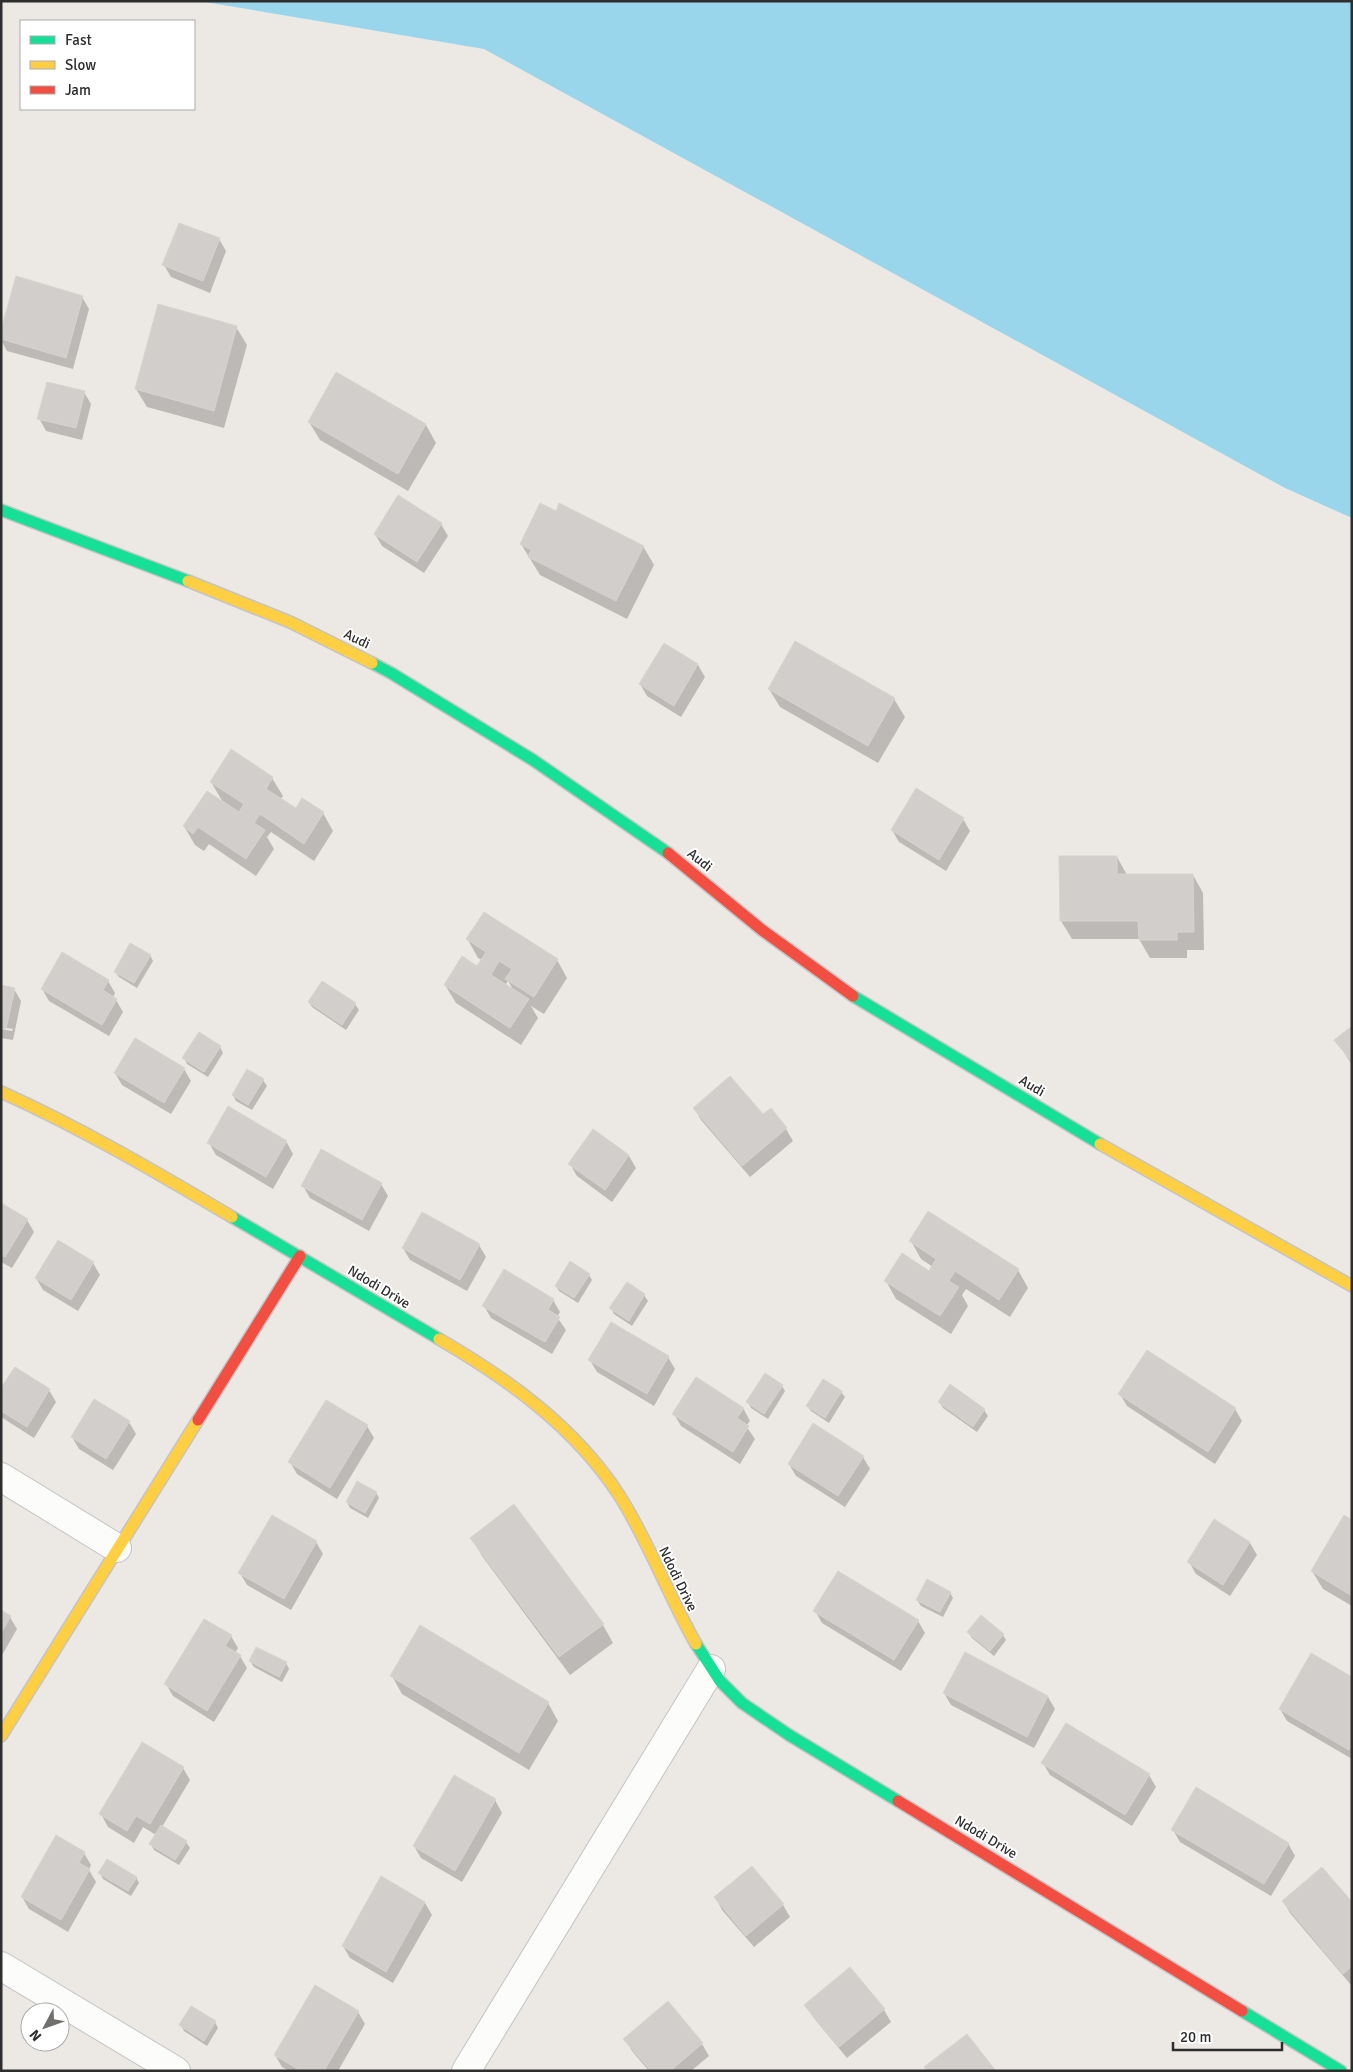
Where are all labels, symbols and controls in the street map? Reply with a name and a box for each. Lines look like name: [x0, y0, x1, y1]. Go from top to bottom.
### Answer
legend: [20, 20, 195, 110]
text: Fast: [65, 31, 92, 49]
text: Slow: [65, 56, 96, 74]
text: Jam: [65, 81, 91, 99]
street label: Audi: [341, 625, 373, 653]
street label: Audi: [684, 845, 716, 875]
street label: Audi: [1016, 1072, 1048, 1100]
street label: Ndodi Drive: [345, 1262, 413, 1312]
street label: Ndodi Drive: [655, 1544, 701, 1614]
street label: Ndodi Drive: [952, 1812, 1020, 1862]
north arrow: [20, 2002, 70, 2052]
scale bar: [1173, 2020, 1282, 2052]
text: N: [26, 2026, 45, 2044]
text: 20 m: [1180, 2028, 1211, 2046]

